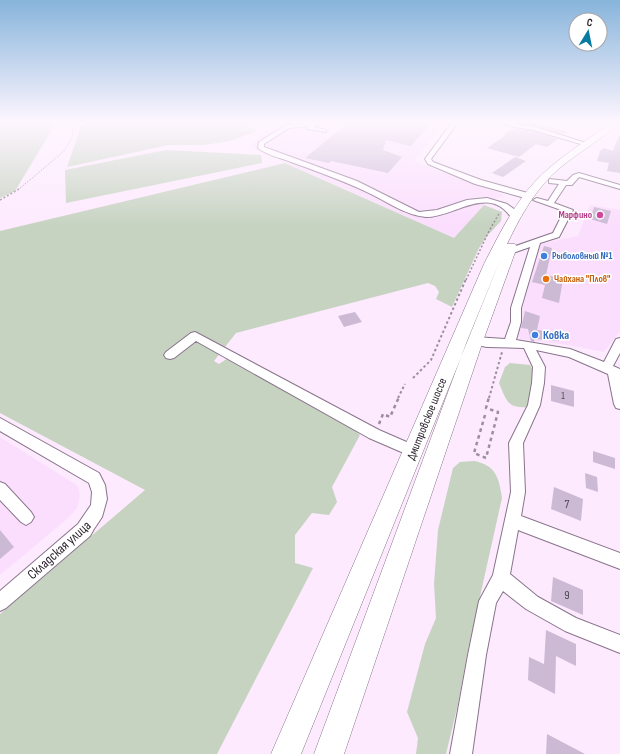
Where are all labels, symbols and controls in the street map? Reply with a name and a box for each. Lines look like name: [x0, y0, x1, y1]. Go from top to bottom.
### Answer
north arrow: [568, 12, 608, 52]
text: С: [586, 16, 594, 30]
place label: Марфино: [558, 209, 592, 221]
marker: Марфино: [595, 210, 605, 220]
place label: Рыболовный №1: [552, 250, 612, 262]
marker: Рыболовный №1: [539, 251, 549, 261]
place label: Чайхана "Плов": [554, 273, 611, 285]
marker: Чайхана "Плов": [541, 274, 551, 284]
place label: Ковка: [543, 328, 569, 343]
marker: Ковка: [530, 330, 540, 340]
street label: Дмитровское шоссе: [404, 376, 450, 462]
house number: 1: [561, 390, 565, 402]
house number: 7: [565, 497, 570, 512]
street label: Складская улица: [24, 517, 94, 583]
house number: 9: [564, 588, 570, 603]

